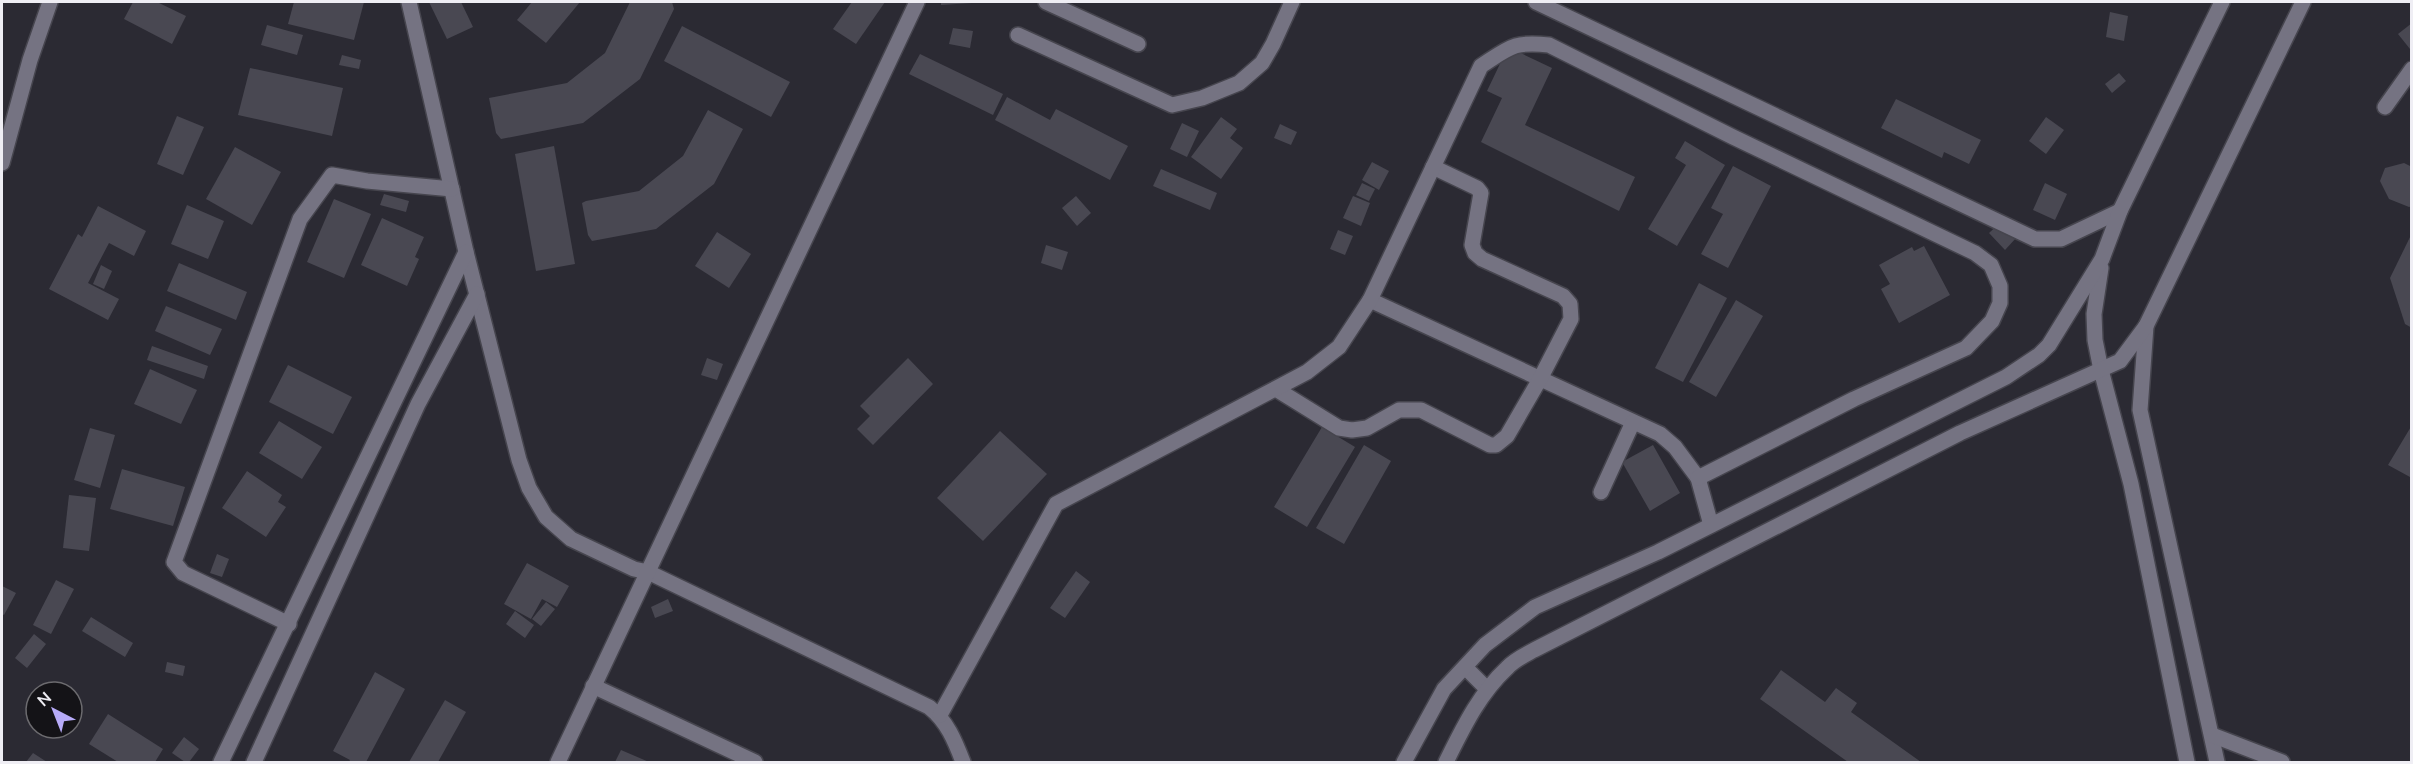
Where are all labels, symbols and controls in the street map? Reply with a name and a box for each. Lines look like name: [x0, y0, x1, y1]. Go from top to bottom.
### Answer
north arrow: [24, 680, 84, 740]
text: N: [33, 687, 55, 710]

